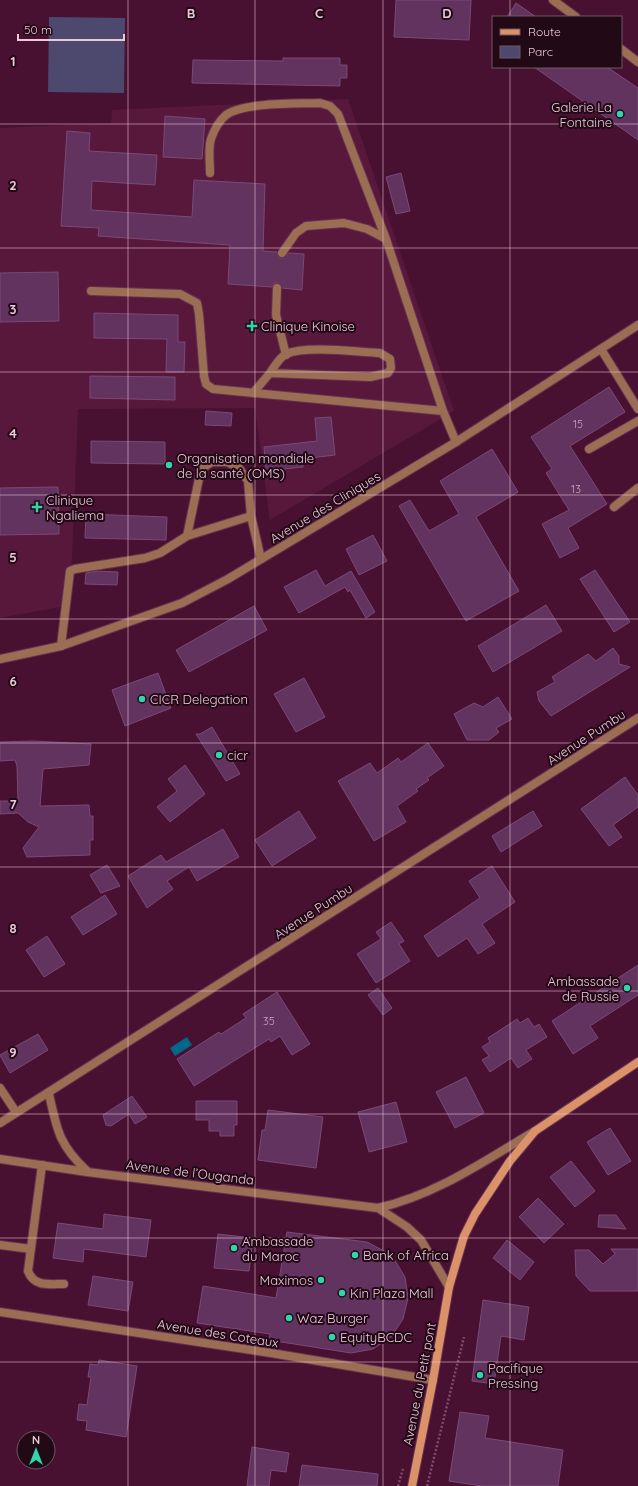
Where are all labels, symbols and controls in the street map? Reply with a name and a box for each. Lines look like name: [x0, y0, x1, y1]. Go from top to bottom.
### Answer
text: B: [187, 5, 195, 21]
text: C: [315, 5, 323, 21]
text: D: [442, 5, 452, 21]
scale bar: [18, 16, 124, 42]
legend: [492, 16, 622, 68]
text: 50 m: [24, 22, 52, 37]
text: Route: [528, 24, 561, 39]
text: Parc: [528, 44, 553, 59]
text: 1: [10, 53, 16, 69]
place label: Galerie La Fontaine: [551, 99, 612, 130]
marker: Galerie La Fontaine: [615, 109, 625, 119]
text: 2: [9, 177, 17, 193]
text: 3: [10, 301, 17, 317]
place label: Clinique Kinoise: [261, 318, 355, 334]
marker: Clinique Kinoise: [246, 320, 258, 332]
house number: 15: [573, 417, 583, 431]
text: 4: [9, 425, 17, 441]
place label: Organisation mondiale de la santé (OMS): [177, 450, 314, 481]
marker: Organisation mondiale de la santé (OMS): [164, 460, 174, 470]
street label: Avenue des Cliniques: [267, 468, 383, 546]
house number: 13: [571, 482, 581, 496]
place label: Clinique Ngaliema: [46, 492, 104, 523]
marker: Clinique Ngaliema: [31, 501, 43, 513]
text: 5: [9, 549, 17, 565]
text: 6: [9, 673, 17, 689]
place label: CICR Delegation: [150, 691, 248, 707]
marker: CICR Delegation: [137, 694, 147, 704]
street label: Avenue Pumbu: [544, 706, 628, 768]
place label: cicr: [227, 747, 248, 763]
marker: cicr: [214, 750, 224, 760]
text: 7: [9, 796, 17, 812]
street label: Avenue Pumbu: [271, 880, 355, 942]
text: 8: [9, 920, 17, 936]
place label: Ambassade de Russie: [548, 973, 619, 1004]
marker: Ambassade de Russie: [622, 983, 632, 993]
house number: 35: [263, 1014, 275, 1028]
text: 9: [9, 1044, 17, 1060]
street label: Avenue de l’Ouganda: [125, 1156, 255, 1188]
place label: Ambassade du Maroc: [242, 1233, 313, 1264]
marker: Ambassade du Maroc: [229, 1243, 239, 1253]
place label: Bank of Africa: [363, 1247, 449, 1263]
marker: Bank of Africa: [350, 1250, 360, 1260]
place label: Maximos: [259, 1272, 313, 1288]
marker: Maximos: [316, 1275, 326, 1285]
place label: Kin Plaza Mall: [350, 1285, 434, 1301]
marker: Kin Plaza Mall: [337, 1288, 347, 1298]
place label: Waz Burger: [297, 1310, 368, 1326]
marker: Waz Burger: [284, 1313, 294, 1323]
street label: Avenue des Coteaux: [156, 1316, 280, 1350]
street label: Avenue du Petit pont: [399, 1321, 439, 1447]
place label: EquityBCDC: [340, 1329, 412, 1345]
marker: EquityBCDC: [327, 1332, 337, 1342]
place label: Pacifique Pressing: [488, 1360, 543, 1391]
marker: Pacifique Pressing: [475, 1370, 485, 1380]
north arrow: [16, 1430, 56, 1470]
text: N: [32, 1433, 40, 1447]

